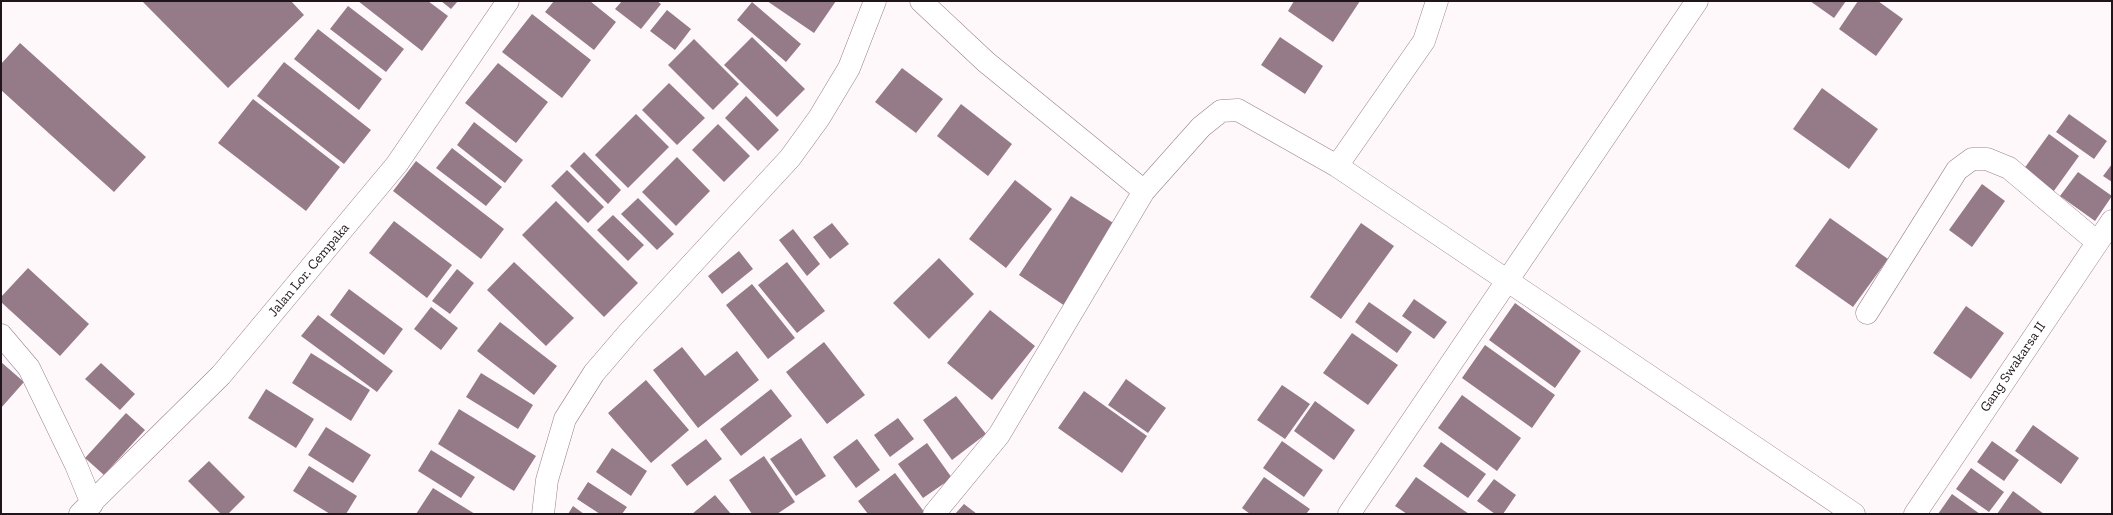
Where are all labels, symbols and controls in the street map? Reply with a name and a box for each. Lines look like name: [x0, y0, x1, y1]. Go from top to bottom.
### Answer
street label: Jalan Lor. Cempaka: [265, 220, 353, 320]
street label: Gang Swakarsa II: [1977, 319, 2049, 415]

